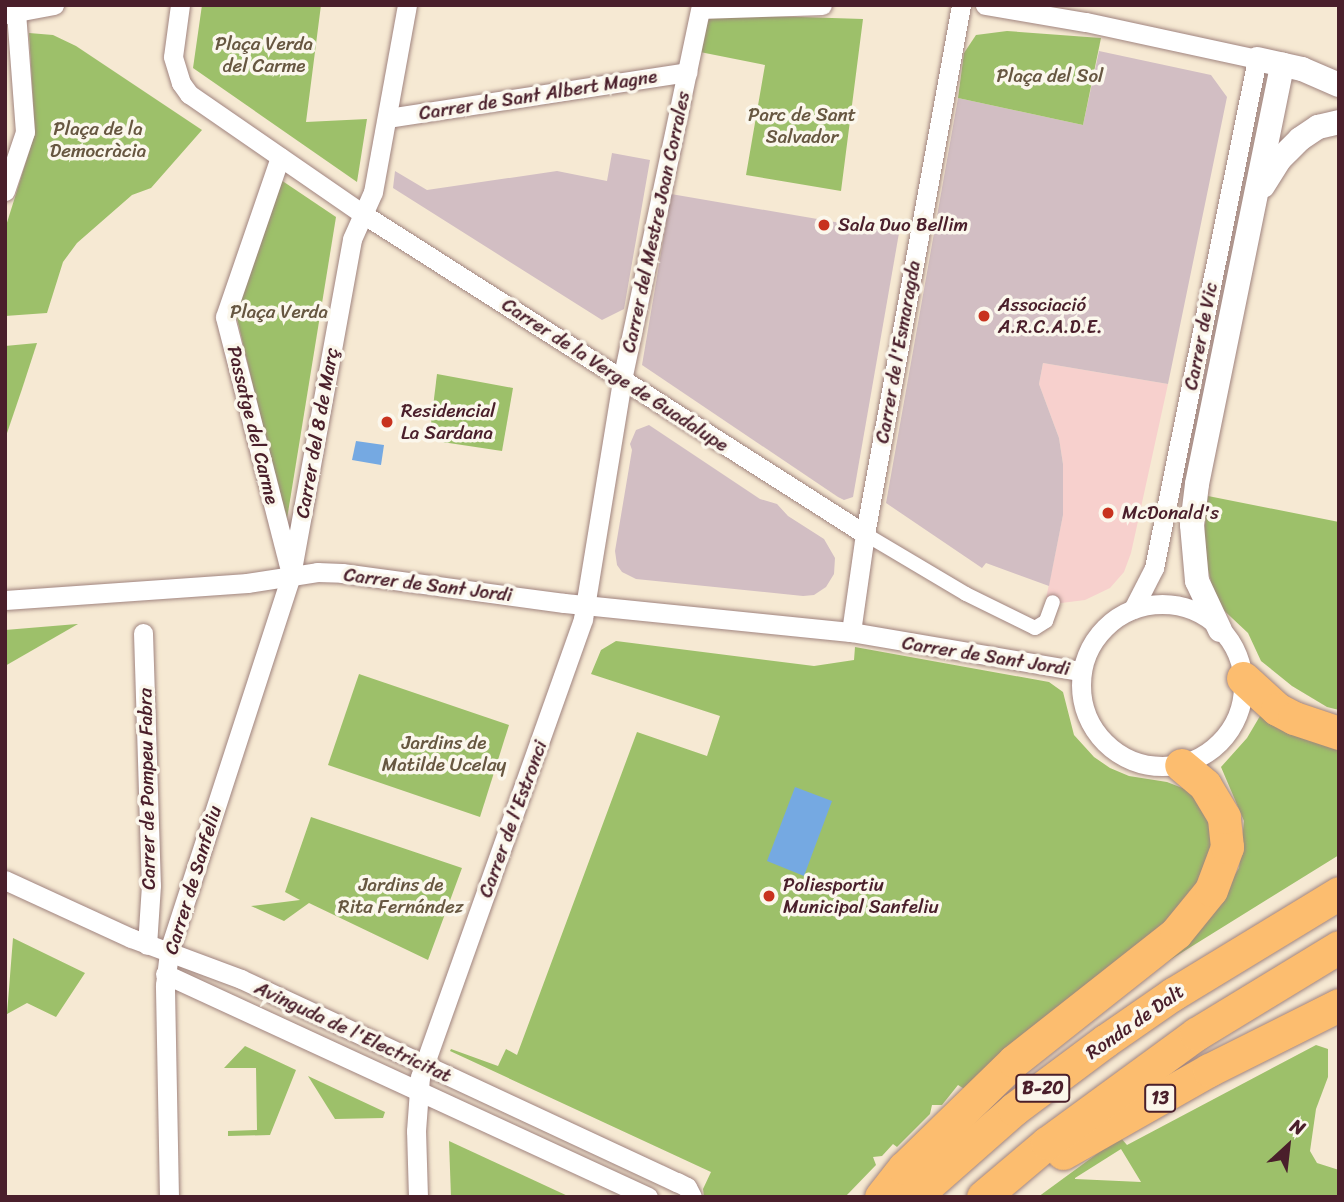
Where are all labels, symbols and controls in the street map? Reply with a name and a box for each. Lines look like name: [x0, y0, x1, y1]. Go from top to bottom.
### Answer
park label: Plaça Verda del Carme: [215, 33, 313, 77]
street label: Carrer de Sant Albert Magne: [416, 65, 660, 125]
park label: Plaça del Sol: [996, 65, 1104, 87]
street label: Carrer del Mestre Joan Corrales: [617, 89, 695, 355]
park label: Parc de Sant Salvador: [748, 104, 856, 148]
park label: Plaça de la Democràcia: [50, 118, 146, 162]
place label: Sala Duo Bellim: [838, 214, 968, 236]
marker: Sala Duo Bellim: [816, 217, 832, 233]
street label: Carrer de l'Esmaragda: [871, 258, 925, 446]
street label: Carrer de Vic: [1179, 280, 1223, 392]
street label: Carrer de la Verge de Guadalupe: [497, 293, 733, 457]
place label: Associació A.R.C.A.D.E.: [998, 294, 1103, 338]
park label: Plaça Verda: [230, 301, 328, 323]
marker: Associació A.R.C.A.D.E.: [976, 308, 992, 324]
street label: Passatge del Carme: [222, 343, 284, 507]
street label: Carrer del 8 de Març: [291, 346, 343, 520]
place label: Residencial La Sardana: [401, 400, 495, 444]
marker: Residencial La Sardana: [379, 414, 395, 430]
place label: McDonald's: [1122, 502, 1219, 524]
marker: McDonald's: [1100, 505, 1116, 521]
street label: Carrer de Sant Jordi: [342, 563, 514, 607]
street label: Carrer de Sant Jordi: [900, 631, 1072, 681]
street label: Carrer de Pompeu Fabra: [134, 688, 160, 890]
park label: Jardins de Matilde Ucelay: [382, 732, 506, 776]
street label: Carrer de l'Estronci: [474, 737, 552, 901]
street label: Carrer de Sanfeliu: [159, 803, 227, 957]
park label: Jardins de Rita Fernández: [338, 874, 464, 918]
place label: Poliesportiu Municipal Sanfeliu: [783, 874, 939, 918]
marker: Poliesportiu Municipal Sanfeliu: [761, 888, 777, 904]
street label: Avinguda de l'Electricitat: [250, 976, 456, 1088]
street label: Ronda de Dalt: [1081, 980, 1189, 1064]
road number: B-20: [1015, 1073, 1071, 1102]
road number: 13: [1142, 1084, 1178, 1112]
text: N: [1284, 1109, 1311, 1145]
north arrow: [1253, 1111, 1323, 1181]

